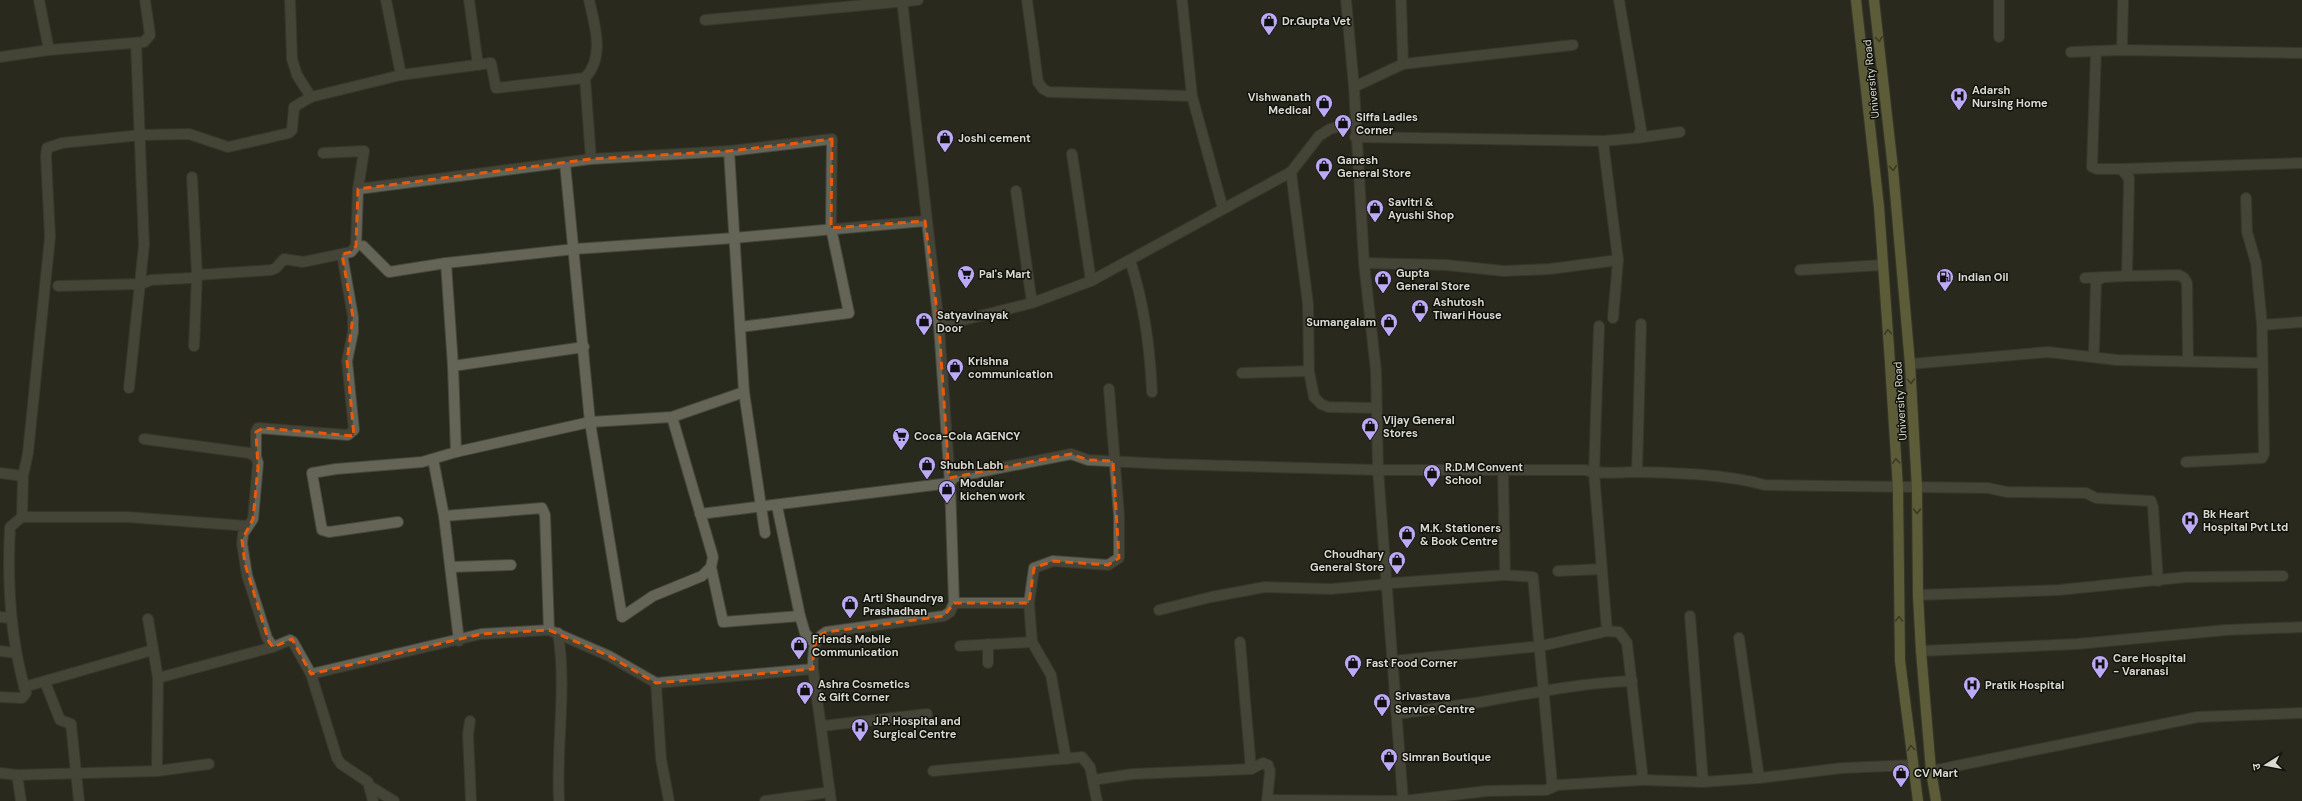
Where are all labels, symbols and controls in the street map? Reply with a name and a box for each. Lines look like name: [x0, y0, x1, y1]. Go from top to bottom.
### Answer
shop icon: Dr.Gupta Vet: [1259, 11, 1279, 36]
place label: Dr.Gupta Vet: [1282, 14, 1351, 28]
one-way arrow: [1874, 36, 1883, 42]
street label: University Road: [1860, 39, 1882, 119]
place label: Adarsh Nursing Home: [1972, 83, 2048, 110]
hospital icon: Adarsh Nursing Home: [1949, 86, 1969, 111]
place label: Vishwanath Medical: [1248, 90, 1311, 117]
shop icon: Vishwanath Medical: [1314, 93, 1334, 118]
place label: Siffa Ladies Corner: [1356, 110, 1418, 137]
shop icon: Siffa Ladies Corner: [1333, 113, 1353, 138]
shop icon: Joshi cement: [935, 128, 955, 153]
place label: Joshi cement: [958, 131, 1031, 145]
place label: Ganesh General Store: [1337, 153, 1411, 180]
shop icon: Ganesh General Store: [1314, 156, 1334, 181]
one-way arrow: [1888, 165, 1897, 171]
place label: Savitri & Ayushi Shop: [1388, 195, 1454, 222]
shop icon: Savitri & Ayushi Shop: [1365, 198, 1385, 223]
supermarket icon: Pal's Mart: [956, 264, 976, 289]
place label: Gupta General Store: [1396, 266, 1470, 293]
place label: Pal's Mart: [979, 267, 1031, 281]
fuel station icon: Indian Oil: [1935, 267, 1955, 292]
shop icon: Gupta General Store: [1373, 269, 1393, 294]
place label: Indian Oil: [1958, 270, 2008, 284]
place label: Ashutosh Tiwari House: [1433, 295, 1502, 322]
shop icon: Ashutosh Tiwari House: [1410, 298, 1430, 323]
place label: Satyavinayak Door: [937, 308, 1009, 335]
shop icon: Satyavinayak Door: [914, 311, 934, 336]
shop icon: Sumangalam: [1379, 312, 1399, 337]
place label: Sumangalam: [1306, 315, 1376, 329]
one-way arrow: [1883, 329, 1892, 335]
place label: Krishna communication: [968, 354, 1053, 381]
shop icon: Krishna communication: [945, 357, 965, 382]
street label: University Road: [1890, 361, 1910, 441]
one-way arrow: [1906, 378, 1915, 384]
place label: Vijay General Stores: [1383, 413, 1455, 440]
shop icon: Vijay General Stores: [1360, 416, 1380, 441]
supermarket icon: Coca-Cola AGENCY: [891, 426, 911, 451]
place label: Coca-Cola AGENCY: [914, 429, 1020, 443]
shop icon: Shubh Labh: [917, 455, 937, 480]
place label: Shubh Labh: [940, 458, 1004, 472]
one-way arrow: [1892, 458, 1901, 464]
place label: R.D.M Convent School: [1445, 460, 1523, 487]
shop icon: R.D.M Convent School: [1422, 463, 1442, 488]
place label: Modular kichen work: [960, 476, 1026, 503]
shop icon: Modular kichen work: [937, 479, 957, 504]
place label: Bk Heart Hospital Pvt Ltd: [2203, 507, 2288, 534]
one-way arrow: [1913, 508, 1921, 514]
hospital icon: Bk Heart Hospital Pvt Ltd: [2180, 510, 2200, 535]
place label: M.K. Stationers & Book Centre: [1420, 521, 1501, 548]
shop icon: M.K. Stationers & Book Centre: [1397, 524, 1417, 549]
place label: Choudhary General Store: [1310, 547, 1384, 574]
shop icon: Choudhary General Store: [1387, 550, 1407, 575]
place label: Arti Shaundrya Prashadhan: [863, 591, 943, 618]
shop icon: Arti Shaundrya Prashadhan: [840, 594, 860, 619]
one-way arrow: [1895, 616, 1903, 622]
place label: Friends Mobile Communication: [812, 632, 899, 659]
shop icon: Friends Mobile Communication: [789, 635, 809, 660]
place label: Care Hospital - Varanasi: [2113, 651, 2186, 678]
shop icon: Fast Food Corner: [1343, 653, 1363, 678]
hospital icon: Care Hospital - Varanasi: [2090, 654, 2110, 679]
place label: Fast Food Corner: [1366, 656, 1458, 670]
hospital icon: Pratik Hospital: [1962, 675, 1982, 700]
place label: Ashra Cosmetics & Gift Corner: [818, 677, 910, 704]
place label: Pratik Hospital: [1985, 678, 2064, 692]
shop icon: Ashra Cosmetics & Gift Corner: [795, 680, 815, 705]
place label: Srivastava Service Centre: [1395, 689, 1476, 716]
shop icon: Srivastava Service Centre: [1372, 692, 1392, 717]
place label: J.P. Hospital and Surgical Centre: [873, 714, 961, 741]
hospital icon: J.P. Hospital and Surgical Centre: [850, 717, 870, 742]
one-way arrow: [1907, 745, 1916, 752]
north arrow: [2246, 745, 2286, 785]
shop icon: Simran Boutique: [1379, 747, 1399, 772]
place label: Simran Boutique: [1402, 750, 1492, 764]
text: उ: [2249, 762, 2264, 771]
shop icon: CV Mart: [1891, 763, 1911, 788]
place label: CV Mart: [1914, 766, 1958, 780]

